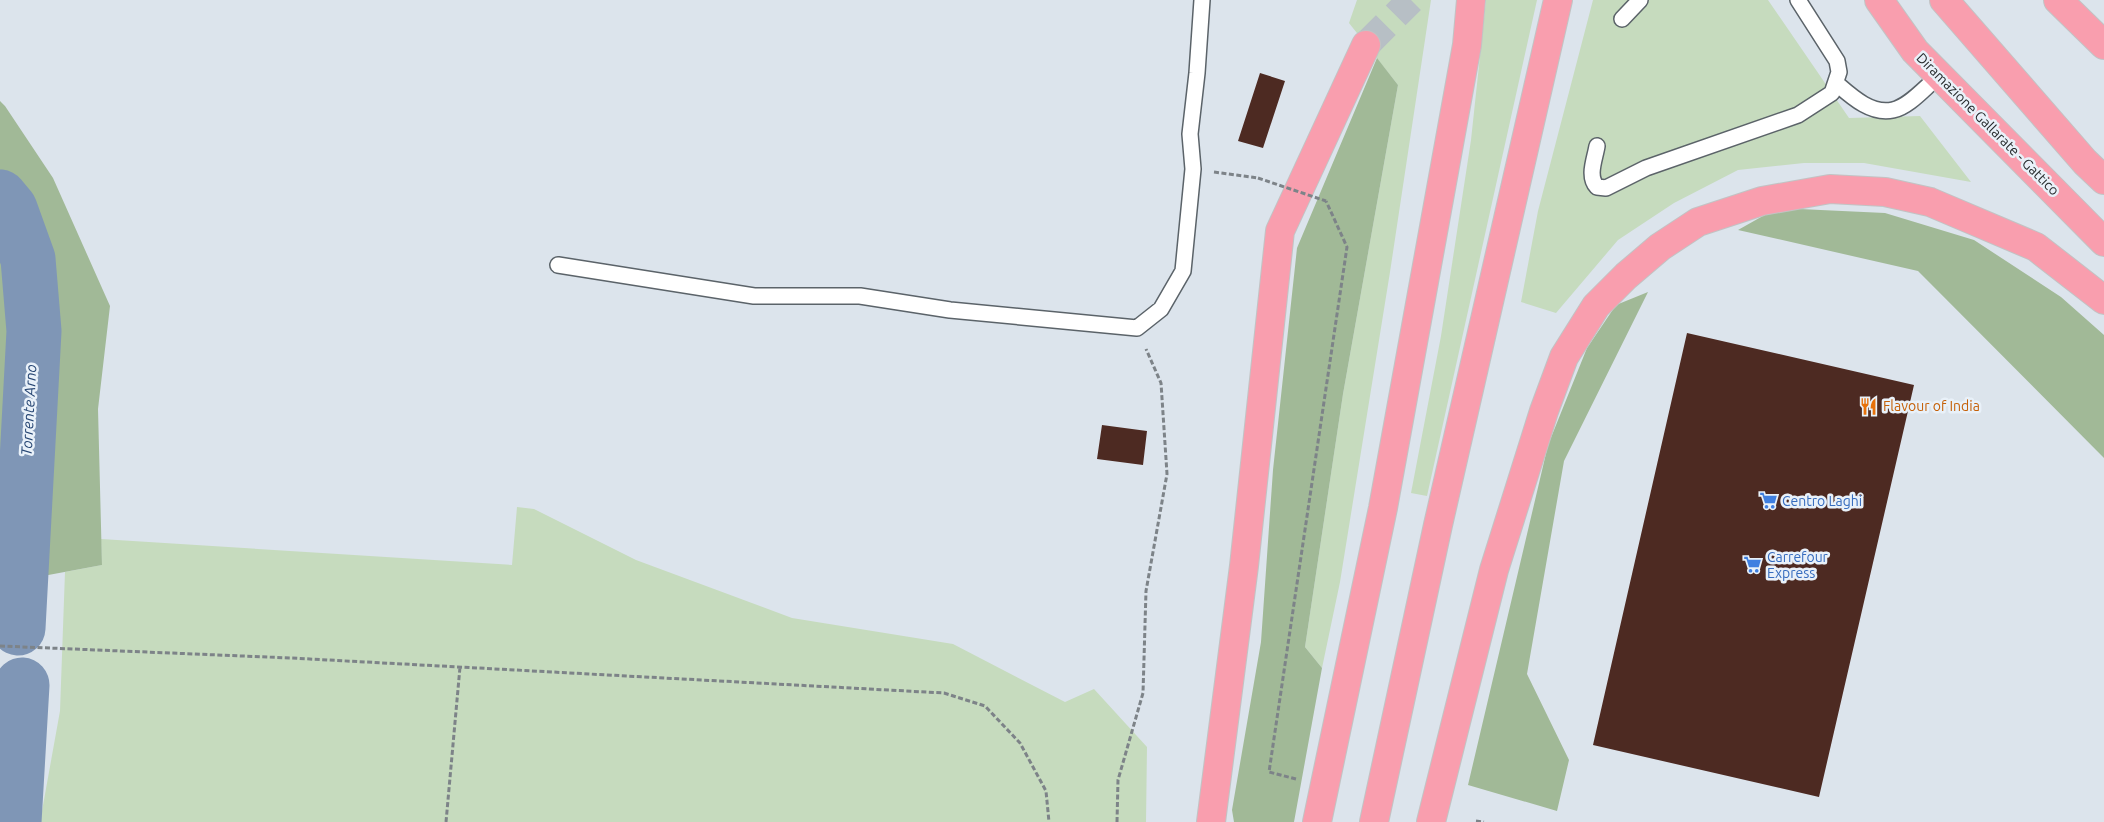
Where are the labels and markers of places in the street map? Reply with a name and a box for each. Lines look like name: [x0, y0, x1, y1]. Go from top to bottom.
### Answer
restaurant icon: Flavour of India: [1859, 396, 1879, 416]
place label: Flavour of India: [1883, 398, 1980, 414]
supermarket icon: Centro Laghi: [1758, 491, 1778, 511]
place label: Centro Laghi: [1782, 493, 1862, 509]
place label: Carrefour Express: [1767, 549, 1829, 581]
supermarket icon: Carrefour Express: [1743, 555, 1763, 575]

